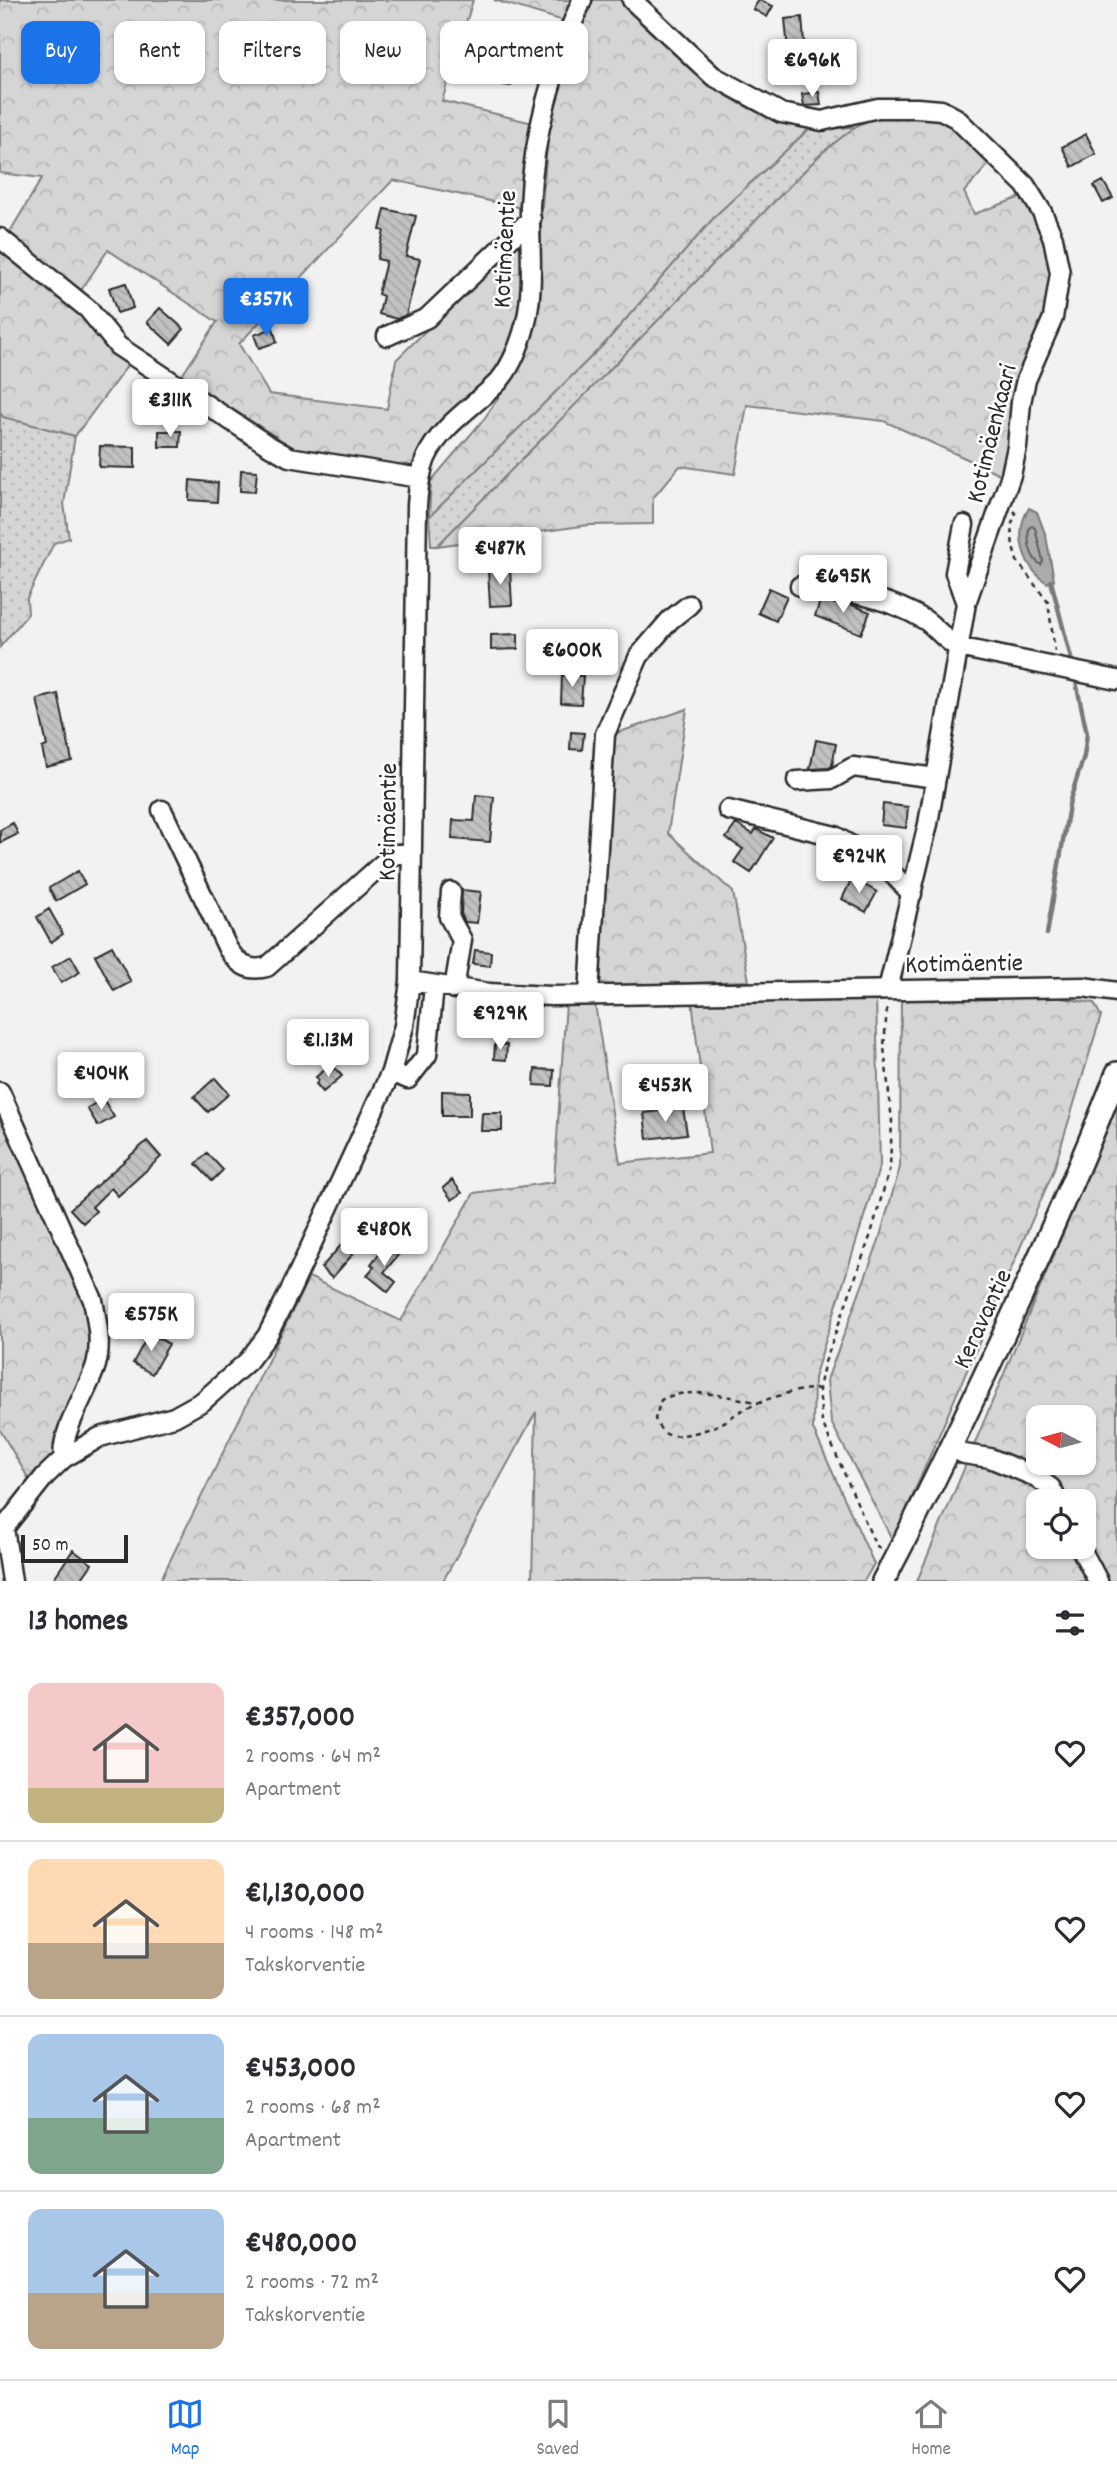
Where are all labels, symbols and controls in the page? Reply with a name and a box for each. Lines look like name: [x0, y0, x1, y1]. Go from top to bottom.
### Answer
chip: Buy: [21, 21, 100, 84]
chip: Rent: [114, 21, 205, 84]
chip: Filters: [219, 21, 326, 84]
chip: New: [340, 21, 426, 84]
chip: Apartment: [440, 21, 588, 84]
pin: €696K: [763, 40, 861, 99]
text: €696K: [784, 45, 840, 78]
street label: Kotimäentie: [485, 189, 528, 309]
pin: €357K: [217, 278, 315, 338]
text: €357K: [239, 284, 293, 317]
street label: Kotimäenkaari: [958, 360, 1029, 507]
pin: €311K: [121, 380, 219, 439]
text: €311K: [148, 385, 192, 418]
pin: €487K: [451, 528, 549, 587]
text: €487K: [474, 533, 526, 566]
pin: €695K: [794, 556, 892, 615]
text: €695K: [815, 561, 871, 594]
pin: €600K: [523, 630, 621, 689]
text: €600K: [542, 635, 602, 668]
street label: Kotimäentie: [370, 763, 409, 881]
pin: €924K: [810, 836, 908, 895]
text: €924K: [832, 841, 886, 874]
street label: Kotimäentie: [905, 946, 1023, 985]
pin: €929K: [451, 992, 549, 1052]
text: €929K: [473, 998, 527, 1031]
pin: €1.13M: [271, 1020, 385, 1079]
text: €1.13M: [303, 1025, 353, 1058]
pin: €404K: [52, 1052, 150, 1112]
text: €404K: [73, 1058, 129, 1091]
pin: €453K: [616, 1064, 714, 1124]
text: €453K: [638, 1070, 692, 1103]
pin: €480K: [335, 1208, 433, 1268]
text: €480K: [357, 1214, 411, 1247]
street label: Keravantie: [945, 1264, 1023, 1375]
pin: €575K: [102, 1294, 200, 1353]
text: €575K: [124, 1299, 178, 1332]
north arrow: [1026, 1405, 1096, 1475]
map controls: [1026, 1405, 1096, 1559]
button: locate: [1026, 1489, 1096, 1559]
scale bar: [21, 1532, 128, 1564]
text: 50 m: [32, 1533, 69, 1560]
text: 13 homes: [28, 1602, 128, 1645]
icon: filters: [1051, 1604, 1089, 1642]
text: €357,000: [245, 1698, 355, 1741]
icon: home: [84, 1711, 168, 1795]
icon: heart: [1051, 1734, 1089, 1772]
text: 2 rooms · 64 m²: [245, 1741, 381, 1774]
text: Apartment: [245, 1774, 341, 1807]
text: €1,130,000: [245, 1874, 365, 1917]
icon: home: [84, 1887, 168, 1971]
icon: heart: [1051, 1910, 1089, 1948]
text: 4 rooms · 148 m²: [245, 1917, 383, 1950]
text: Takskorventie: [245, 1950, 365, 1983]
text: €453,000: [245, 2049, 356, 2092]
icon: home: [84, 2062, 168, 2146]
icon: heart: [1051, 2085, 1089, 2123]
text: 2 rooms · 68 m²: [245, 2092, 381, 2125]
text: Apartment: [245, 2125, 341, 2158]
text: €480,000: [245, 2224, 357, 2267]
icon: home: [84, 2237, 168, 2321]
icon: heart: [1051, 2260, 1089, 2298]
text: 2 rooms · 72 m²: [245, 2267, 379, 2300]
text: Takskorventie: [245, 2300, 365, 2333]
tab: Map: [166, 2395, 204, 2464]
tab: Saved: [536, 2395, 579, 2464]
tab: Home: [911, 2395, 951, 2464]

